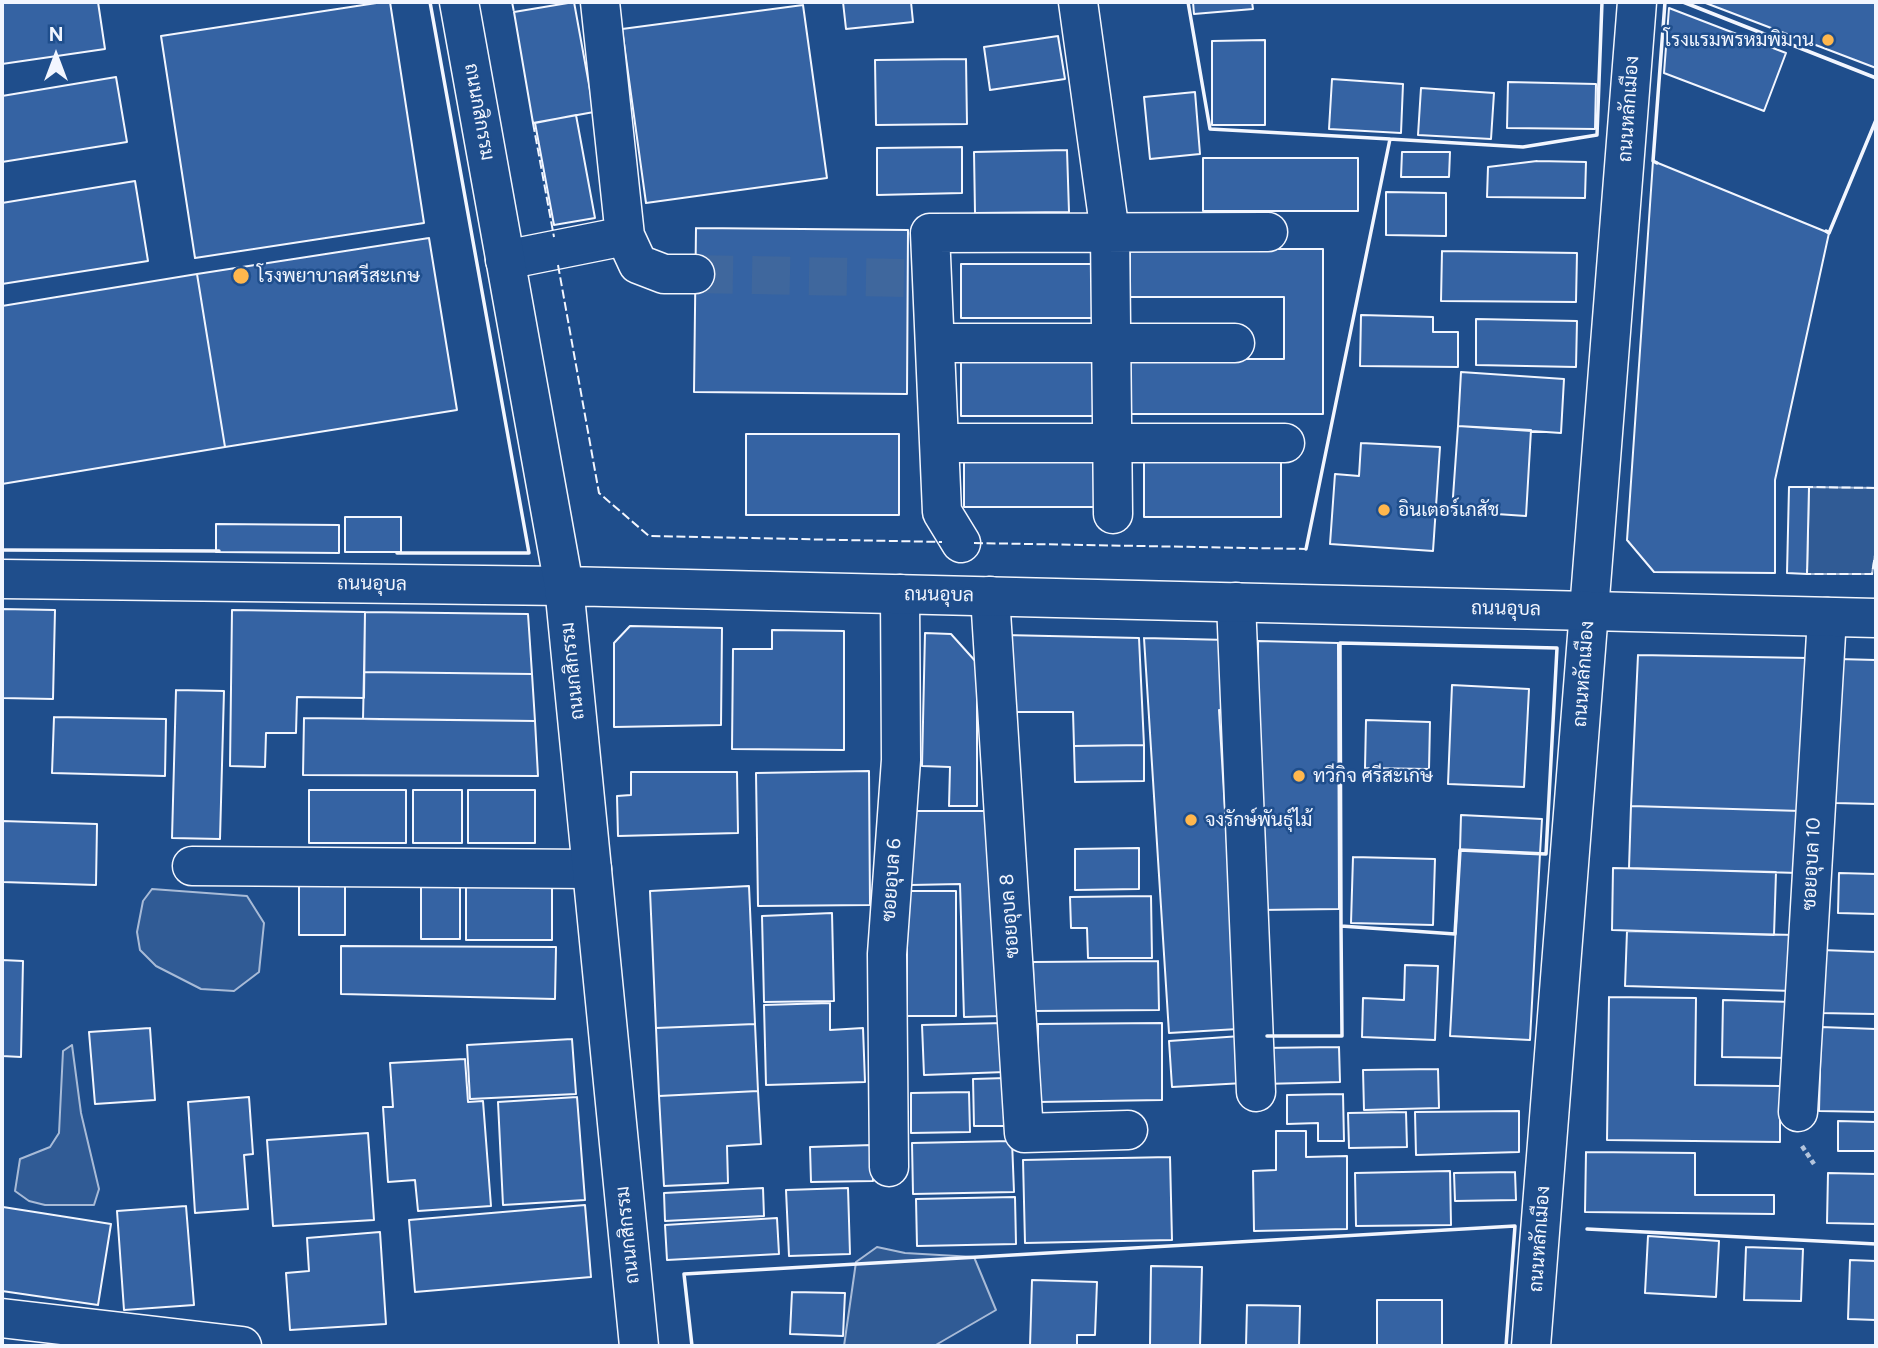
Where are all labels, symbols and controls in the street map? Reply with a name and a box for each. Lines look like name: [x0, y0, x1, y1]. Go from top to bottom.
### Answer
north arrow: [21, 21, 91, 91]
text: N: [49, 23, 63, 46]
place label: โรงแรมพรหมพิมาน: [1664, 29, 1814, 51]
marker: โรงแรมพรหมพิมาน: [1820, 32, 1836, 48]
street label: ถนนหลักเมือง: [1614, 55, 1644, 163]
street label: ถนนกสิกรรม: [459, 62, 499, 162]
place label: โรงพยาบาลศรีสะเกษ: [257, 265, 420, 287]
marker: โรงพยาบาลศรีสะเกษ: [231, 266, 251, 286]
place label: อินเตอร์เภสัช: [1398, 499, 1499, 521]
marker: อินเตอร์เภสัช: [1376, 502, 1392, 518]
street label: ถนนอุบล: [337, 572, 407, 596]
street label: ถนนอุบล: [904, 583, 974, 607]
street label: ถนนอุบล: [1471, 597, 1541, 621]
street label: ถนนหลักเมือง: [1569, 620, 1599, 728]
street label: ถนนกสิกรรม: [557, 621, 589, 721]
place label: ทวีกิจ ศรีสะเกษ: [1313, 765, 1433, 787]
marker: ทวีกิจ ศรีสะเกษ: [1291, 768, 1307, 784]
place label: จงรักษ์พันธุ์ไม้: [1205, 809, 1312, 831]
marker: จงรักษ์พันธุ์ไม้: [1183, 812, 1199, 828]
street label: ซอยอุบล 10: [1798, 817, 1826, 911]
street label: ซอยอุบล 6: [878, 838, 906, 922]
street label: ซอยอุบล 8: [996, 873, 1024, 959]
street label: ถนนกสิกรรม: [612, 1185, 644, 1285]
street label: ถนนหลักเมือง: [1525, 1185, 1555, 1293]

